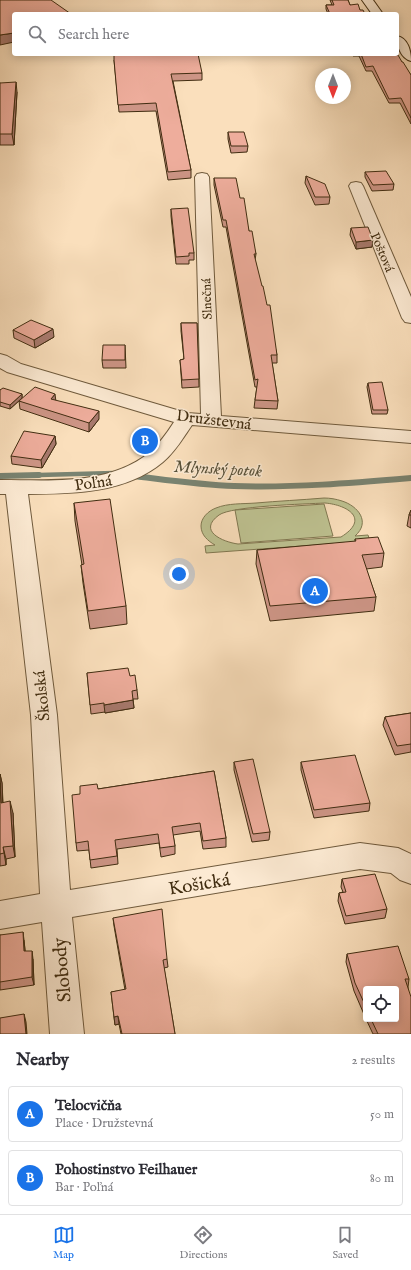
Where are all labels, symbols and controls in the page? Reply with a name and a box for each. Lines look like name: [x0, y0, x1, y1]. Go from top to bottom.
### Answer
search box: [12, 12, 399, 56]
icon: search: [26, 23, 48, 45]
text: Search here: [58, 25, 129, 44]
north arrow: [315, 68, 351, 104]
street label: Poštová: [366, 230, 398, 275]
street label: Slnečná: [198, 278, 217, 320]
street label: Družstevná: [175, 406, 252, 436]
pin: B: [132, 426, 158, 456]
water label: Mlynský potok: [173, 457, 263, 482]
street label: Poľná: [73, 471, 113, 497]
your location: [169, 564, 189, 584]
pin: A: [302, 576, 328, 606]
street label: Školská: [28, 669, 56, 722]
street label: Košická: [167, 868, 233, 902]
street label: Slobody: [48, 936, 78, 1003]
map controls: [363, 986, 399, 1022]
button: locate: [363, 986, 399, 1022]
text: Nearby: [16, 1050, 69, 1071]
text: 2 results: [351, 1052, 395, 1069]
text: Telocvičňa: [55, 1096, 122, 1115]
text: A: [26, 1106, 34, 1123]
text: 50 m: [370, 1106, 394, 1123]
text: Place · Družstevná: [55, 1115, 153, 1132]
text: Pohostinstvo Feilhauer: [55, 1160, 197, 1179]
text: B: [26, 1170, 34, 1187]
text: 80 m: [370, 1170, 394, 1187]
text: Bar · Poľná: [55, 1179, 113, 1196]
tab: Map: [53, 1224, 75, 1262]
tab: Directions: [180, 1224, 227, 1262]
tab: Saved: [332, 1224, 358, 1262]

